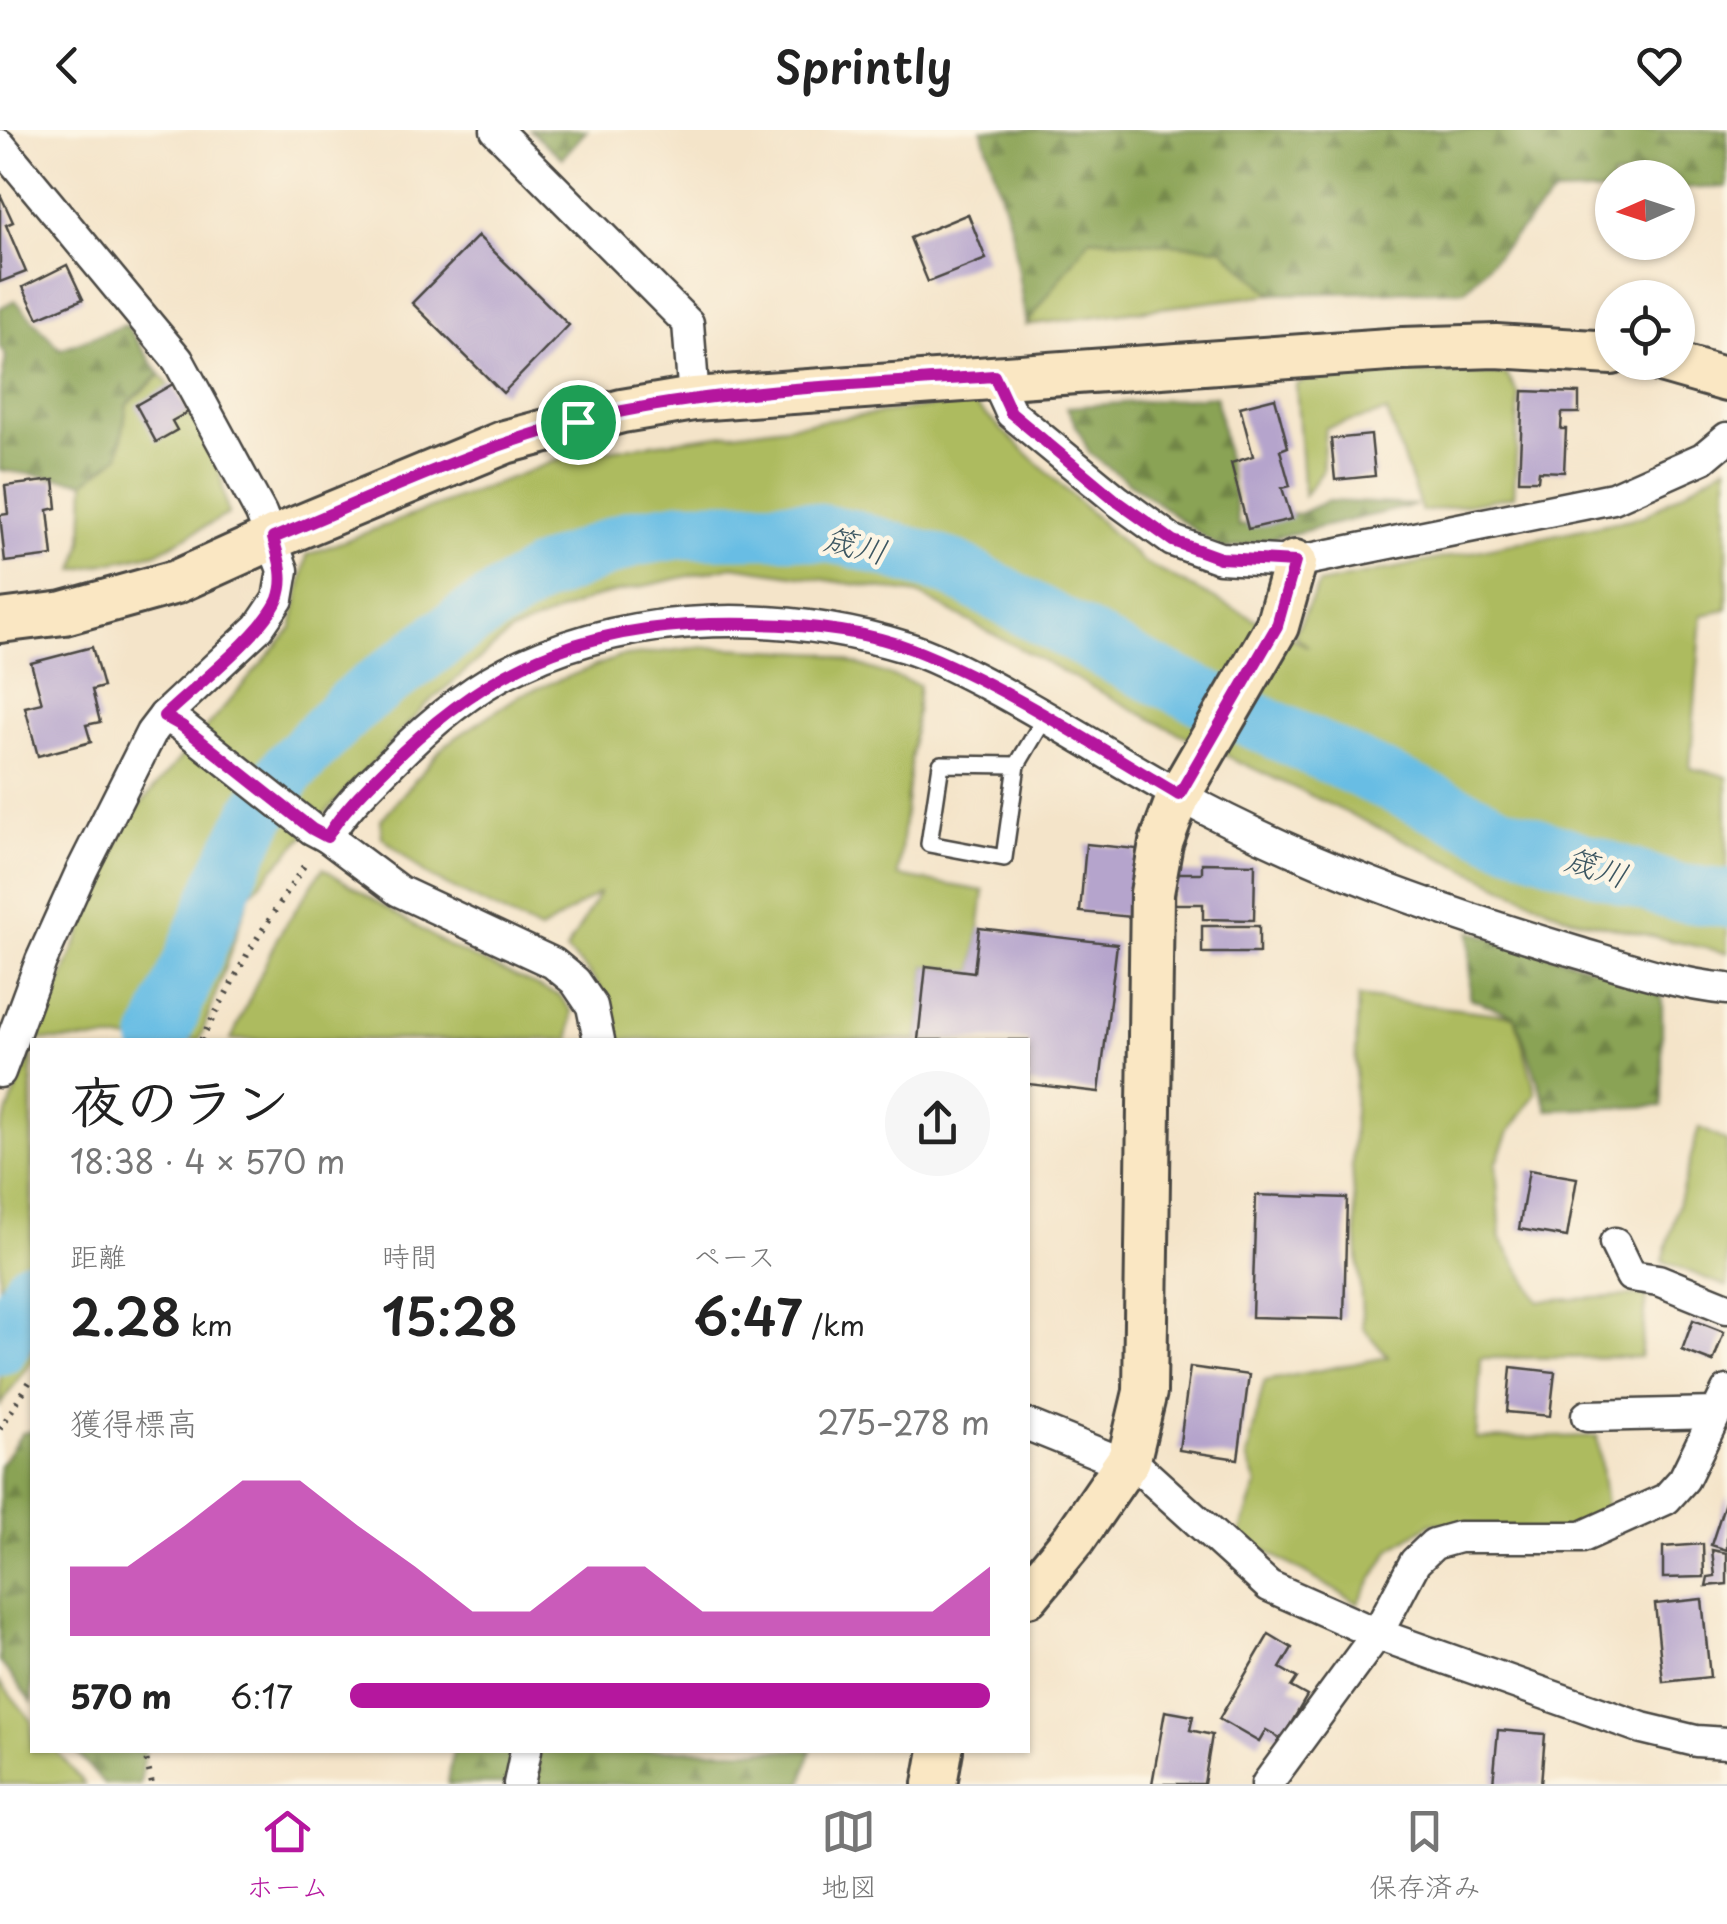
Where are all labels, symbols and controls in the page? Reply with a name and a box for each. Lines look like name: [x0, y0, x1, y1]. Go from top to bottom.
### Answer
text: Sprintly: [775, 31, 952, 99]
icon: back: [40, 38, 95, 93]
icon: heart: [1632, 38, 1687, 93]
north arrow: [1595, 160, 1695, 260]
map controls: [1595, 160, 1695, 380]
button: locate: [1595, 280, 1695, 380]
pin: [536, 380, 621, 465]
icon: arrive: [551, 395, 606, 450]
water label: 筬川: [819, 513, 893, 575]
water label: 筬川: [1559, 833, 1635, 899]
text: 夜のラン: [70, 1058, 290, 1141]
button: share: [885, 1071, 990, 1176]
text: 18:38 · 4 × 570 m: [70, 1137, 345, 1185]
text: 距離: [70, 1234, 126, 1277]
text: 時間: [382, 1234, 438, 1277]
text: ペース: [693, 1234, 776, 1277]
text: 2.28: [70, 1277, 182, 1353]
text: 15:28: [382, 1277, 518, 1353]
text: 6:47: [693, 1277, 802, 1353]
text: km: [182, 1303, 233, 1346]
text: /km: [802, 1303, 865, 1346]
text: 獲得標高: [70, 1398, 198, 1446]
text: 275–278 m: [817, 1398, 990, 1446]
text: 570 m: [70, 1672, 172, 1720]
text: 6:17: [230, 1672, 293, 1720]
tab: ホーム: [246, 1804, 329, 1907]
tab: 地図: [821, 1804, 877, 1907]
tab: 保存済み: [1369, 1804, 1481, 1907]

